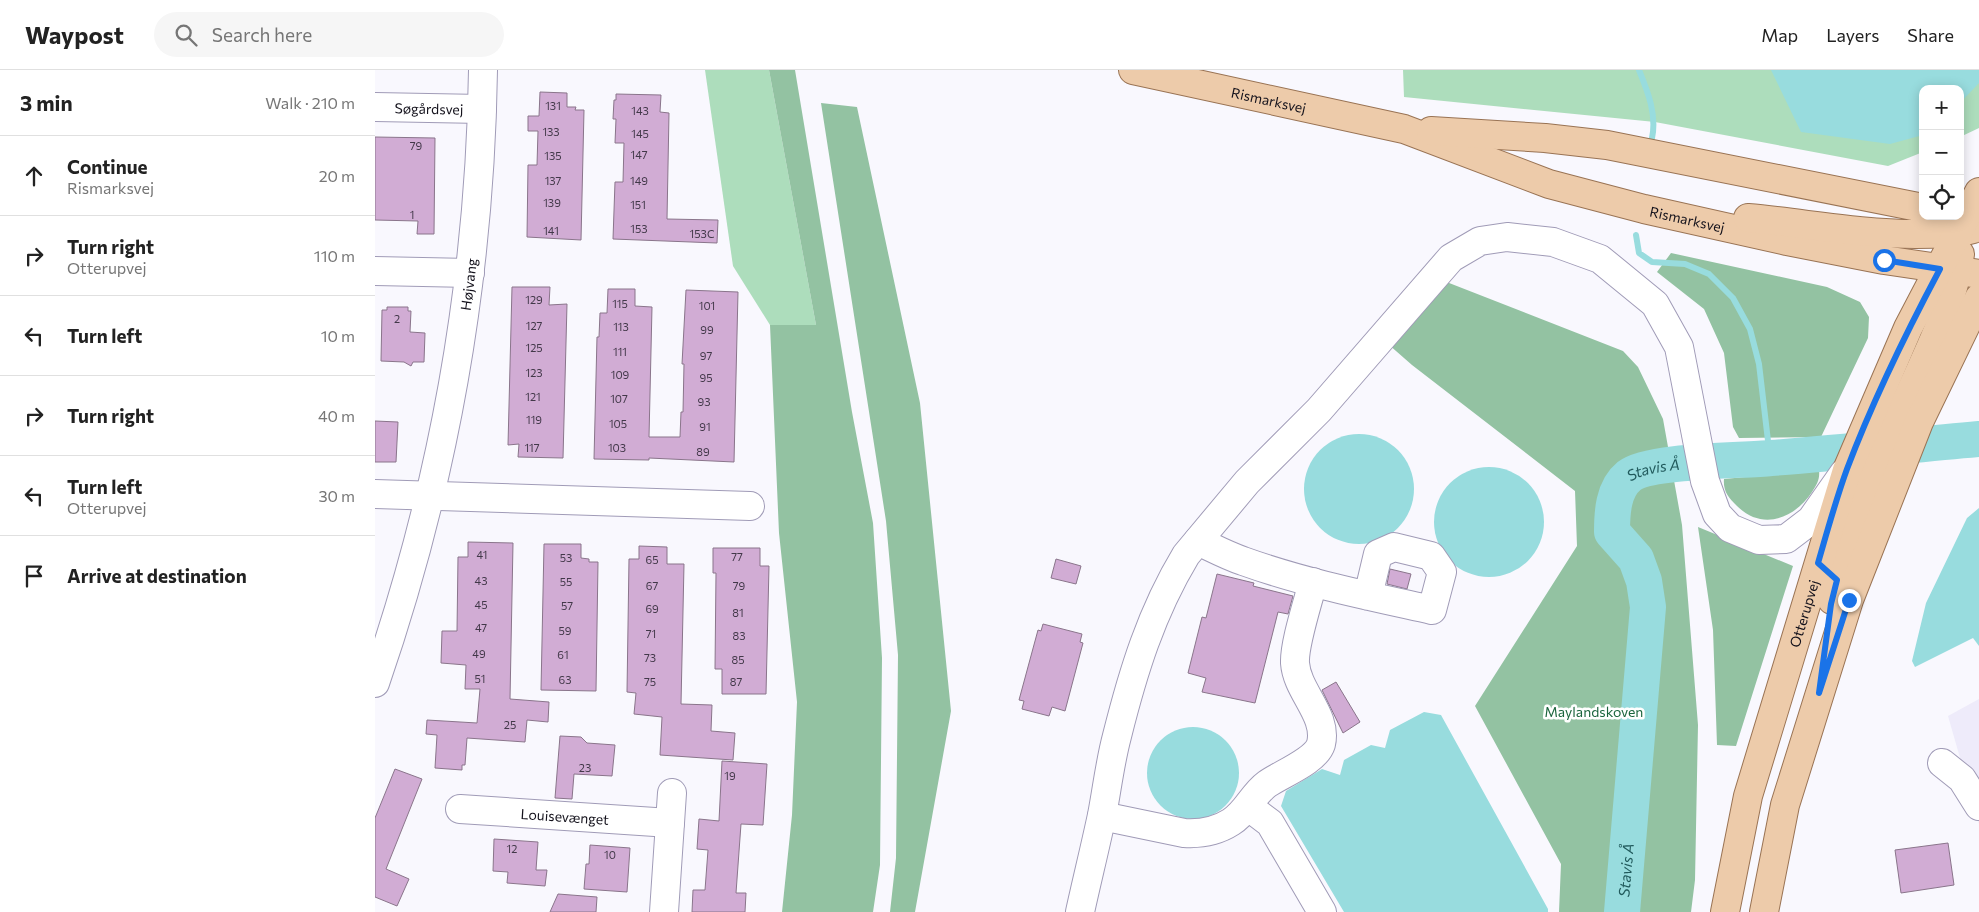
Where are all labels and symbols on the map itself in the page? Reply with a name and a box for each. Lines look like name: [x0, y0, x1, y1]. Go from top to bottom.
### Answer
street label: Rismarksvej: [1230, 83, 1308, 116]
street label: Søgårdsvej: [394, 99, 464, 117]
house number: 131: [545, 99, 561, 112]
house number: 143: [631, 104, 649, 117]
house number: 133: [542, 125, 560, 138]
house number: 145: [631, 127, 649, 140]
house number: 79: [410, 139, 423, 152]
house number: 147: [631, 148, 648, 161]
house number: 135: [544, 149, 562, 162]
house number: 137: [545, 174, 562, 187]
house number: 149: [630, 174, 648, 187]
house number: 139: [543, 196, 561, 209]
house number: 151: [630, 198, 646, 211]
street label: Rismarksvej: [1648, 202, 1726, 235]
house number: 1: [410, 208, 414, 221]
house number: 153: [630, 222, 648, 235]
house number: 141: [543, 224, 559, 237]
house number: 153C: [690, 227, 714, 240]
route start: [1873, 249, 1896, 272]
street label: Højvang: [456, 257, 480, 312]
house number: 129: [525, 293, 543, 306]
house number: 115: [612, 297, 628, 310]
house number: 101: [699, 299, 715, 312]
house number: 2: [394, 312, 400, 325]
house number: 127: [526, 319, 542, 332]
house number: 113: [613, 320, 629, 333]
house number: 99: [700, 323, 714, 336]
house number: 125: [525, 341, 543, 354]
house number: 111: [613, 345, 627, 358]
house number: 97: [700, 349, 712, 362]
house number: 123: [525, 366, 543, 379]
house number: 109: [611, 368, 630, 381]
house number: 95: [700, 371, 713, 384]
house number: 121: [525, 390, 541, 403]
house number: 107: [610, 392, 628, 405]
house number: 93: [698, 395, 710, 408]
house number: 119: [526, 413, 542, 426]
house number: 105: [609, 417, 627, 430]
house number: 91: [699, 420, 711, 433]
house number: 117: [524, 441, 540, 454]
house number: 103: [608, 441, 626, 454]
house number: 89: [696, 445, 710, 458]
water label: Stavis Å: [1623, 454, 1681, 484]
house number: 41: [477, 548, 487, 561]
house number: 77: [731, 550, 743, 563]
house number: 53: [560, 551, 572, 564]
house number: 65: [646, 553, 659, 566]
house number: 43: [475, 574, 487, 587]
house number: 55: [560, 575, 572, 588]
street label: Otterupvej: [1785, 578, 1822, 649]
house number: 67: [646, 579, 658, 592]
house number: 79: [733, 579, 746, 592]
route end: [1838, 589, 1861, 612]
house number: 45: [475, 598, 487, 611]
house number: 57: [561, 599, 573, 612]
house number: 69: [645, 602, 659, 615]
house number: 81: [732, 606, 744, 619]
house number: 47: [475, 621, 487, 634]
house number: 59: [559, 624, 572, 637]
house number: 71: [646, 627, 656, 640]
house number: 83: [733, 629, 745, 642]
house number: 49: [472, 647, 486, 660]
house number: 61: [557, 648, 569, 661]
house number: 73: [644, 651, 656, 664]
house number: 85: [732, 653, 745, 666]
house number: 51: [474, 672, 486, 685]
house number: 63: [559, 673, 571, 686]
house number: 75: [644, 675, 656, 688]
house number: 87: [730, 675, 742, 688]
park label: Maylandskoven: [1545, 703, 1643, 720]
house number: 25: [504, 718, 516, 731]
house number: 23: [579, 761, 591, 774]
house number: 19: [724, 769, 736, 782]
street label: Louisevænget: [520, 805, 610, 827]
house number: 12: [507, 842, 517, 855]
water label: Stavis Å: [1614, 842, 1637, 898]
house number: 10: [604, 848, 616, 861]

